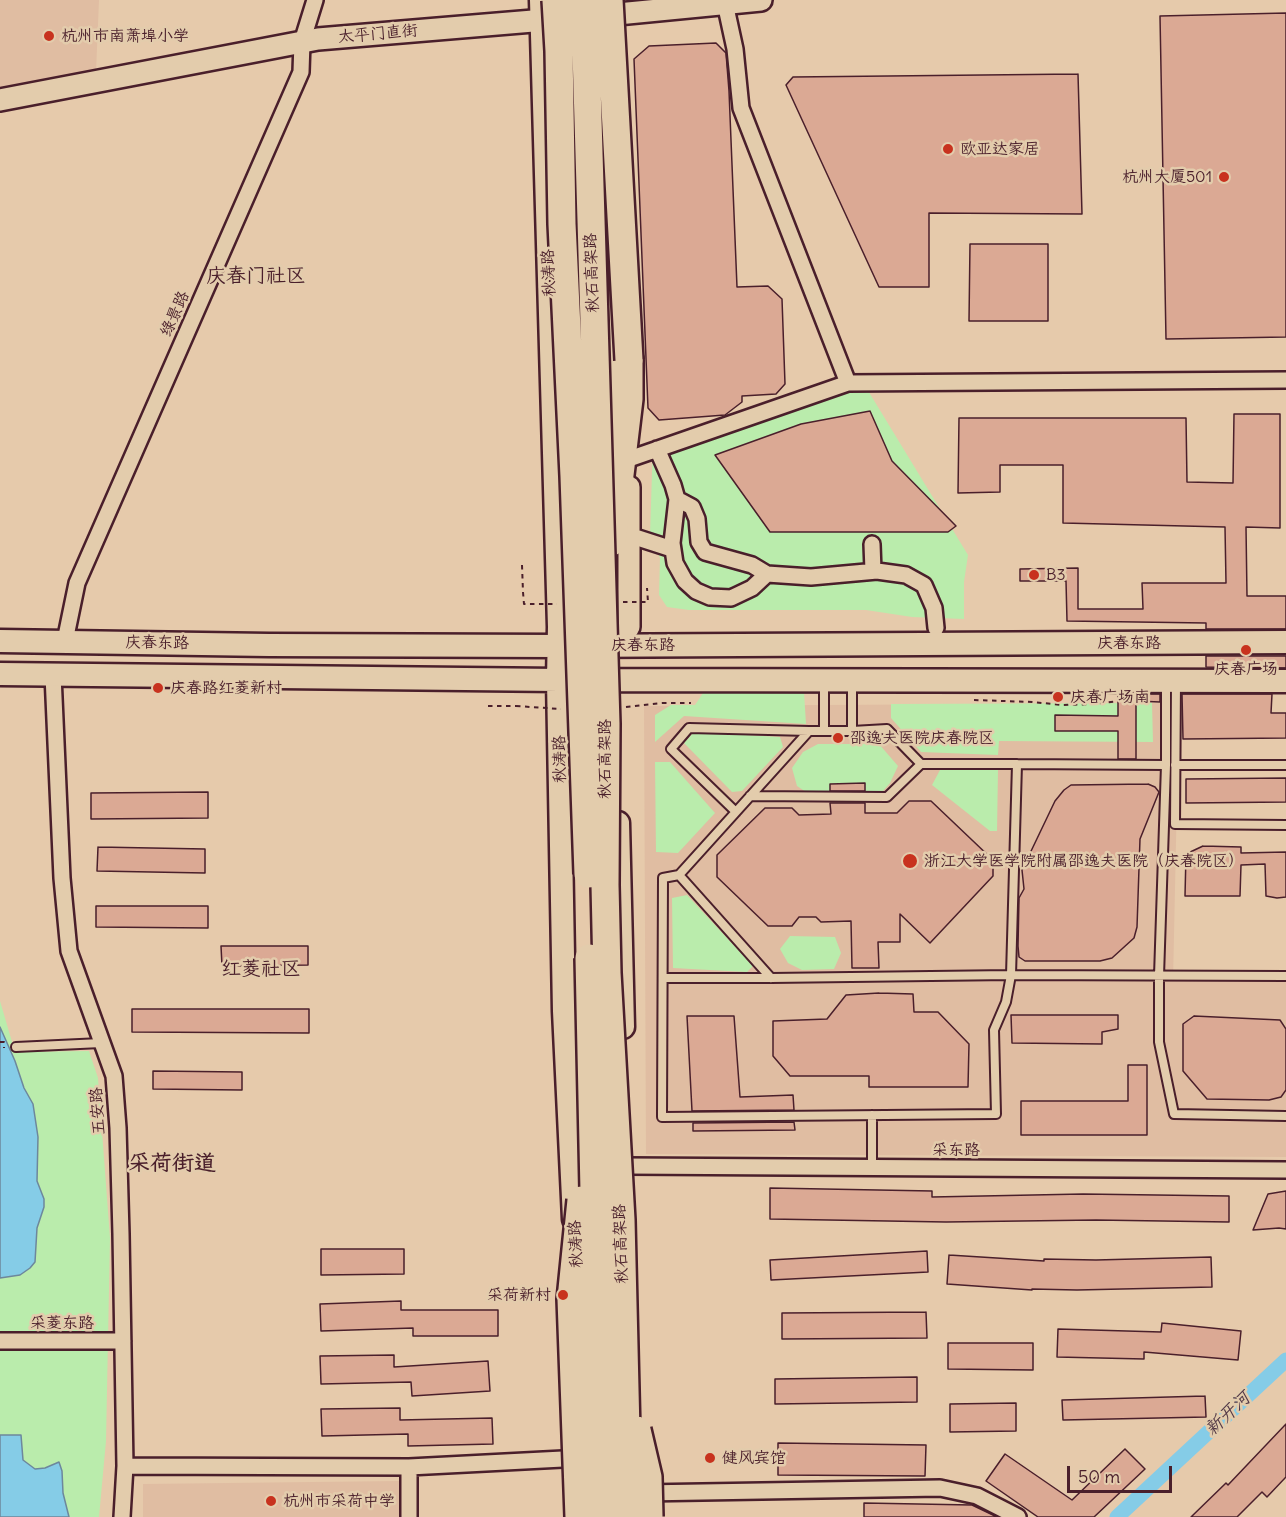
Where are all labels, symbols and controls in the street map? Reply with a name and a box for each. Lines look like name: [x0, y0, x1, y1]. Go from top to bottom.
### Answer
street label: 太平门直街: [337, 21, 419, 47]
place label: 杭州市南萧埠小学: [61, 26, 189, 46]
marker: 杭州市南萧埠小学: [42, 29, 56, 43]
place label: 欧亚达家居: [960, 139, 1040, 159]
marker: 欧亚达家居: [941, 142, 955, 156]
place label: 杭州大厦501: [1122, 167, 1212, 187]
marker: 杭州大厦501: [1217, 170, 1231, 184]
street label: 秋石高架路: [581, 233, 603, 313]
street label: 秋涛路: [539, 249, 559, 297]
district label: 庆春门社区: [206, 264, 306, 288]
street label: 绿景路: [156, 288, 194, 340]
place label: B3: [1046, 565, 1066, 585]
marker: B3: [1027, 568, 1041, 582]
street label: 庆春东路: [125, 633, 189, 653]
street label: 庆春东路: [1097, 633, 1161, 653]
street label: 庆春东路: [611, 635, 675, 655]
marker: 庆春广场: [1239, 643, 1253, 657]
place label: 庆春广场: [1214, 659, 1278, 679]
place label: 庆春路红菱新村: [170, 678, 282, 698]
marker: 庆春路红菱新村: [151, 681, 165, 695]
place label: 庆春广场南: [1070, 687, 1150, 707]
marker: 庆春广场南: [1051, 690, 1065, 704]
street label: 秋石高架路: [595, 719, 615, 799]
place label: 邵逸夫医院庆春院区: [850, 728, 994, 748]
marker: 邵逸夫医院庆春院区: [831, 731, 845, 745]
street label: 秋涛路: [550, 735, 570, 783]
place label: 浙江大学医学院附属邵逸夫医院（庆春院区）: [924, 851, 1244, 871]
marker: 浙江大学医学院附属邵逸夫医院（庆春院区）: [901, 852, 919, 870]
district label: 红菱社区: [221, 957, 301, 981]
street label: 五安路: [87, 1086, 109, 1136]
street label: 采东路: [932, 1140, 980, 1160]
district label: 采荷街道: [128, 1151, 216, 1177]
street label: 秋石高架路: [610, 1204, 632, 1284]
street label: 秋涛路: [565, 1220, 587, 1268]
place label: 采荷新村: [487, 1285, 551, 1305]
marker: 采荷新村: [556, 1288, 570, 1302]
street label: 采菱东路: [30, 1313, 94, 1333]
water label: 新开河: [1201, 1388, 1255, 1440]
place label: 健风宾馆: [722, 1448, 786, 1468]
marker: 健风宾馆: [703, 1451, 717, 1465]
scale bar: [1070, 1454, 1175, 1492]
text: 50 m: [1078, 1465, 1120, 1488]
place label: 杭州市采荷中学: [283, 1491, 395, 1511]
marker: 杭州市采荷中学: [264, 1494, 278, 1508]

